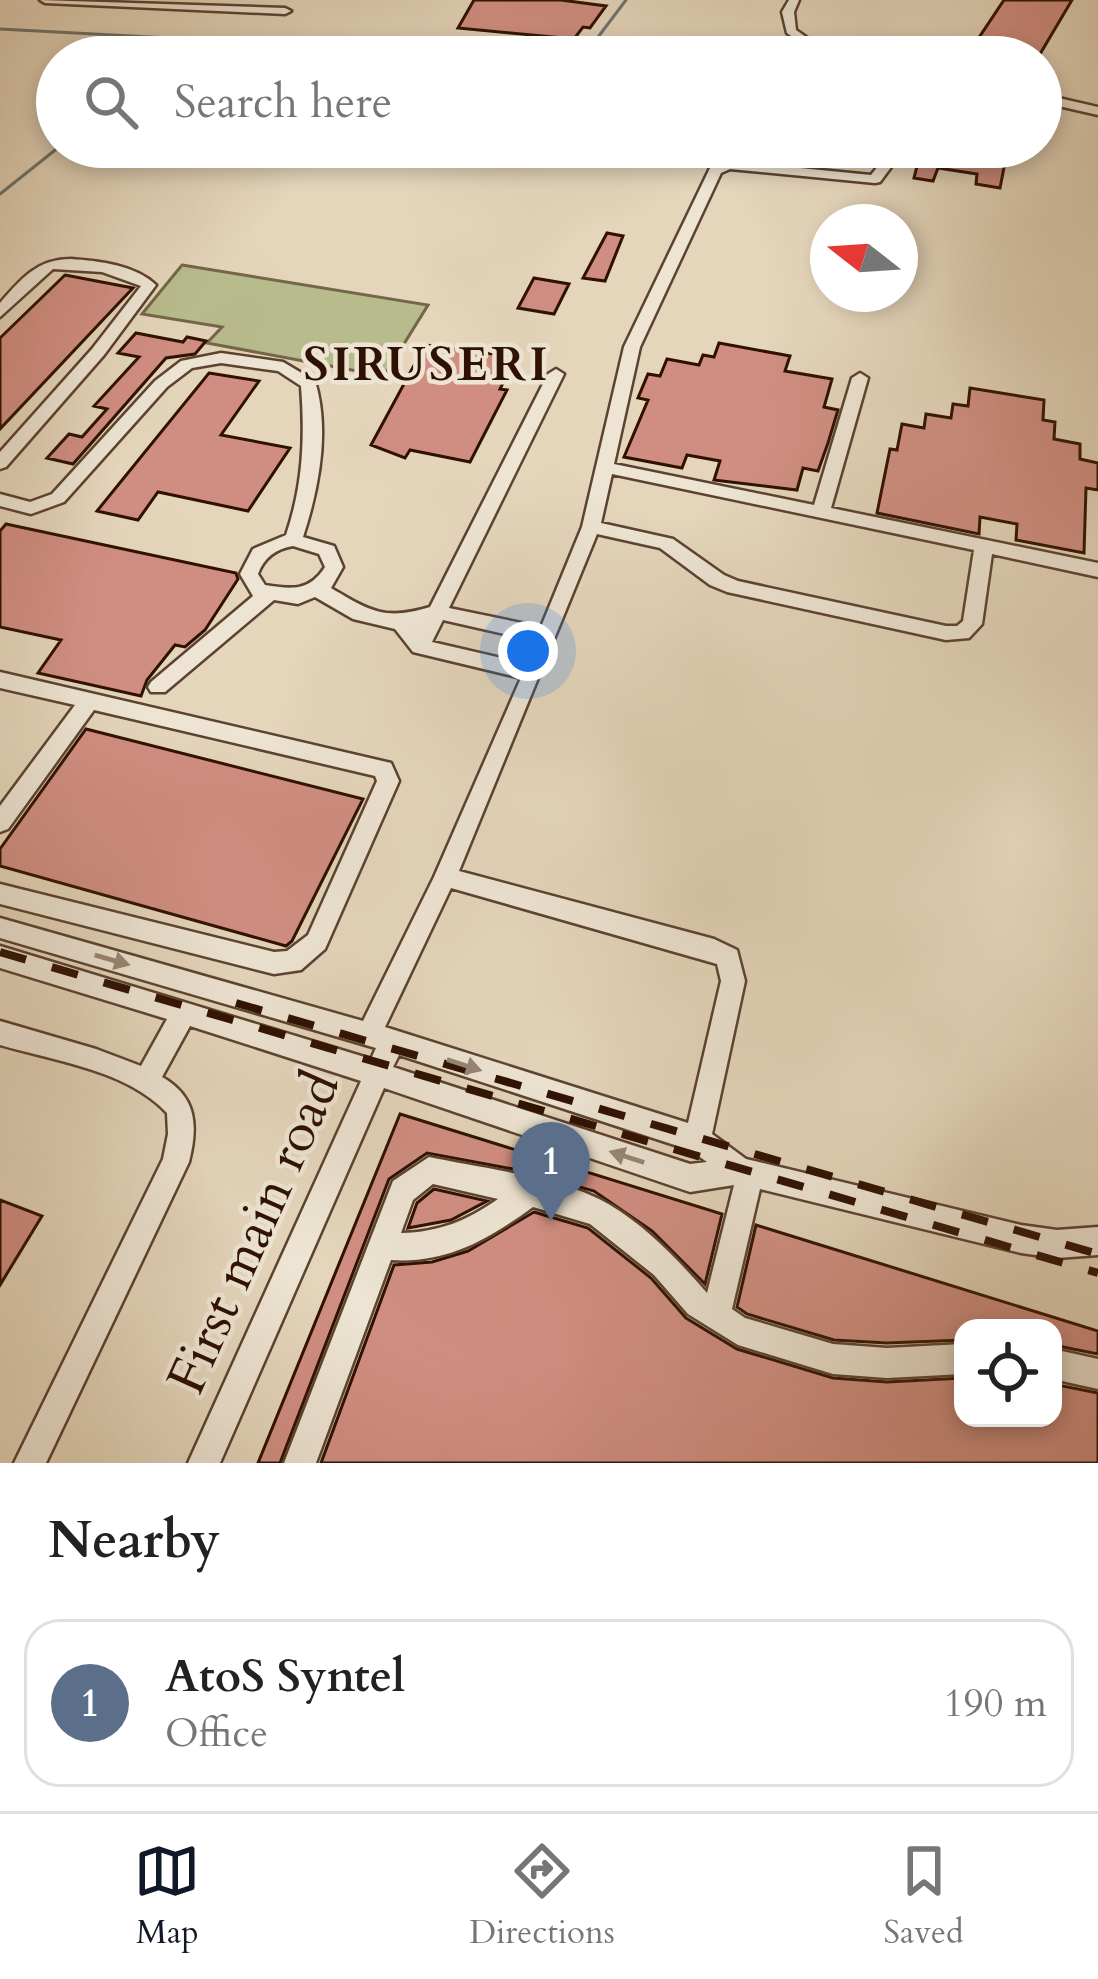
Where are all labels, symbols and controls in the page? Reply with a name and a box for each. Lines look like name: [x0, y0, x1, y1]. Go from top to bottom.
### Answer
search box: [36, 36, 1062, 168]
icon: search: [78, 69, 144, 135]
text: Search here: [174, 72, 392, 133]
north arrow: [810, 204, 918, 312]
district label: SIRUSERI: [303, 332, 551, 397]
your location: [498, 621, 558, 681]
one-way arrow: [95, 952, 131, 970]
one-way arrow: [446, 1057, 482, 1075]
street label: First main road: [151, 1060, 358, 1406]
pin: 1: [512, 1122, 590, 1221]
one-way arrow: [608, 1147, 645, 1166]
map controls: [954, 1319, 1062, 1427]
button: locate: [954, 1319, 1062, 1427]
text: Nearby: [48, 1506, 220, 1576]
text: AtoS Syntel: [165, 1646, 405, 1707]
text: 1: [80, 1677, 100, 1730]
text: 190 m: [944, 1677, 1047, 1730]
text: Office: [165, 1707, 268, 1760]
tab: Map: [134, 1838, 200, 1955]
tab: Directions: [469, 1838, 615, 1955]
tab: Saved: [884, 1838, 964, 1955]

